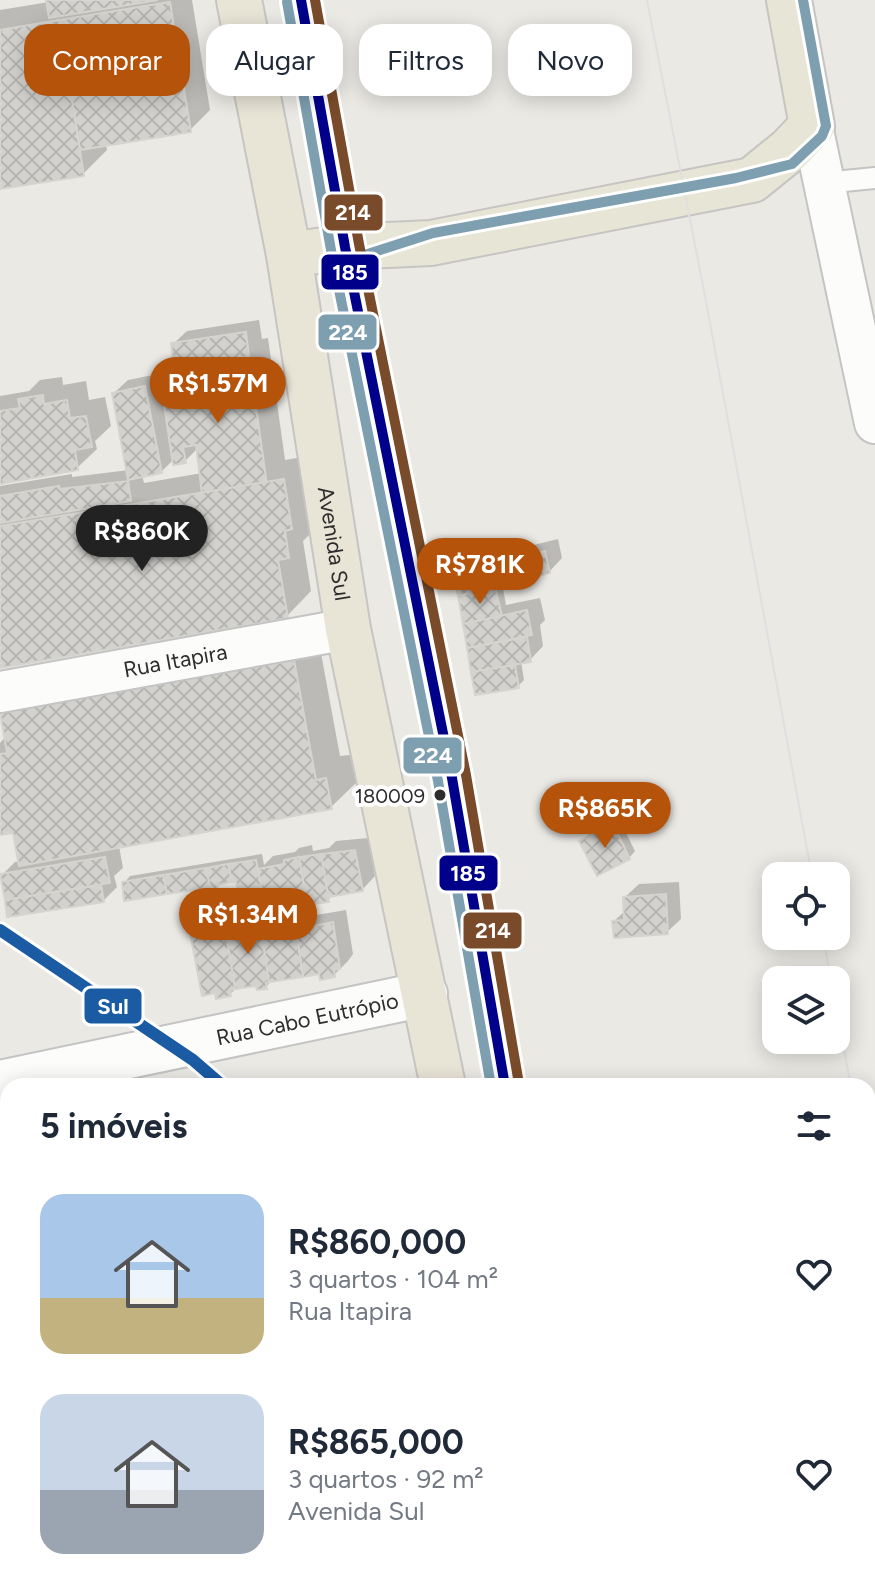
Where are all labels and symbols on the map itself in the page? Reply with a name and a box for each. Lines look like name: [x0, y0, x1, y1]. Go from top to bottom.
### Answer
line badge: 214: [323, 193, 384, 232]
text: 214: [335, 199, 371, 226]
line badge: 185: [320, 253, 380, 291]
text: 185: [332, 259, 368, 286]
line badge: 224: [317, 313, 378, 351]
text: 224: [328, 319, 368, 346]
pin: R$1.57M: [144, 357, 292, 425]
street label: Avenida Sul: [312, 485, 356, 603]
pin: R$860K: [77, 505, 207, 573]
pin: R$781K: [415, 538, 545, 606]
street label: Rua Itapira: [121, 638, 229, 683]
line badge: 224: [402, 736, 463, 775]
text: 224: [413, 742, 453, 769]
pin: R$865K: [540, 782, 670, 850]
place label: 180009: [355, 784, 425, 808]
marker: 180009: [432, 787, 448, 803]
line badge: 185: [438, 854, 499, 892]
text: 185: [450, 860, 486, 887]
pin: R$1.34M: [174, 888, 322, 956]
line badge: 214: [462, 911, 523, 950]
text: 214: [475, 917, 511, 944]
line badge: Sul: [83, 987, 143, 1025]
street label: Rua Cabo Eutrópio: [214, 987, 401, 1051]
text: Sul: [97, 993, 129, 1020]

